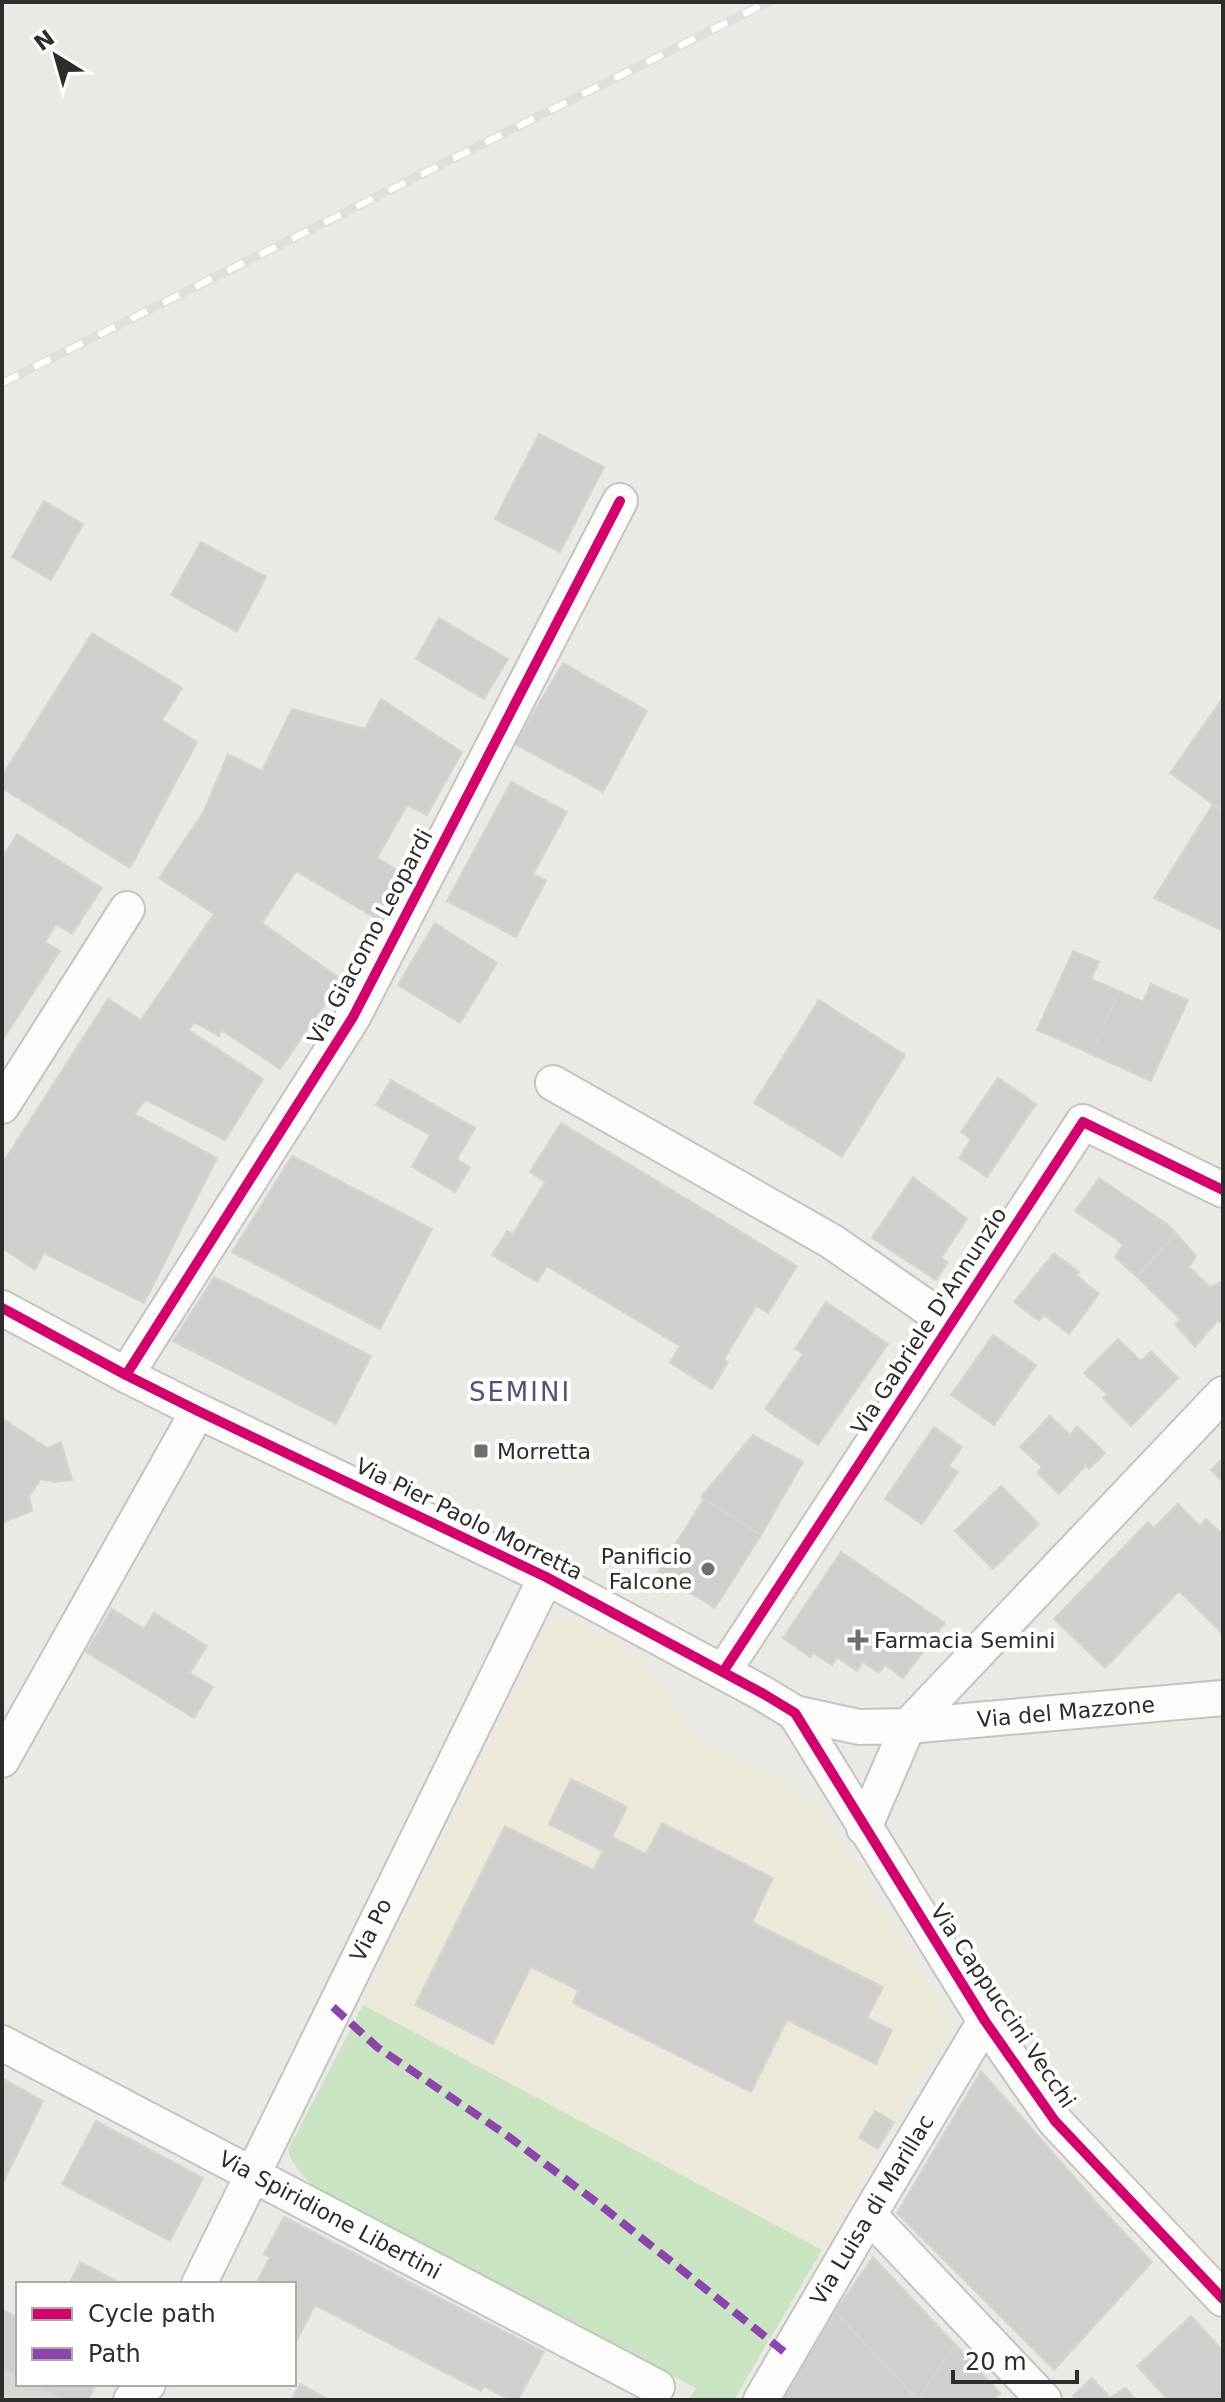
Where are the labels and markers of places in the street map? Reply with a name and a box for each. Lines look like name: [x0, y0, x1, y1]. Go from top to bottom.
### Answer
place label: Morretta: [497, 1439, 591, 1464]
marker: Morretta: [472, 1442, 490, 1460]
place label: Panificio Falcone: [601, 1544, 692, 1594]
marker: Panificio Falcone: [699, 1560, 717, 1578]
place label: Farmacia Semini: [874, 1628, 1055, 1653]
marker: Farmacia Semini: [849, 1631, 867, 1649]

